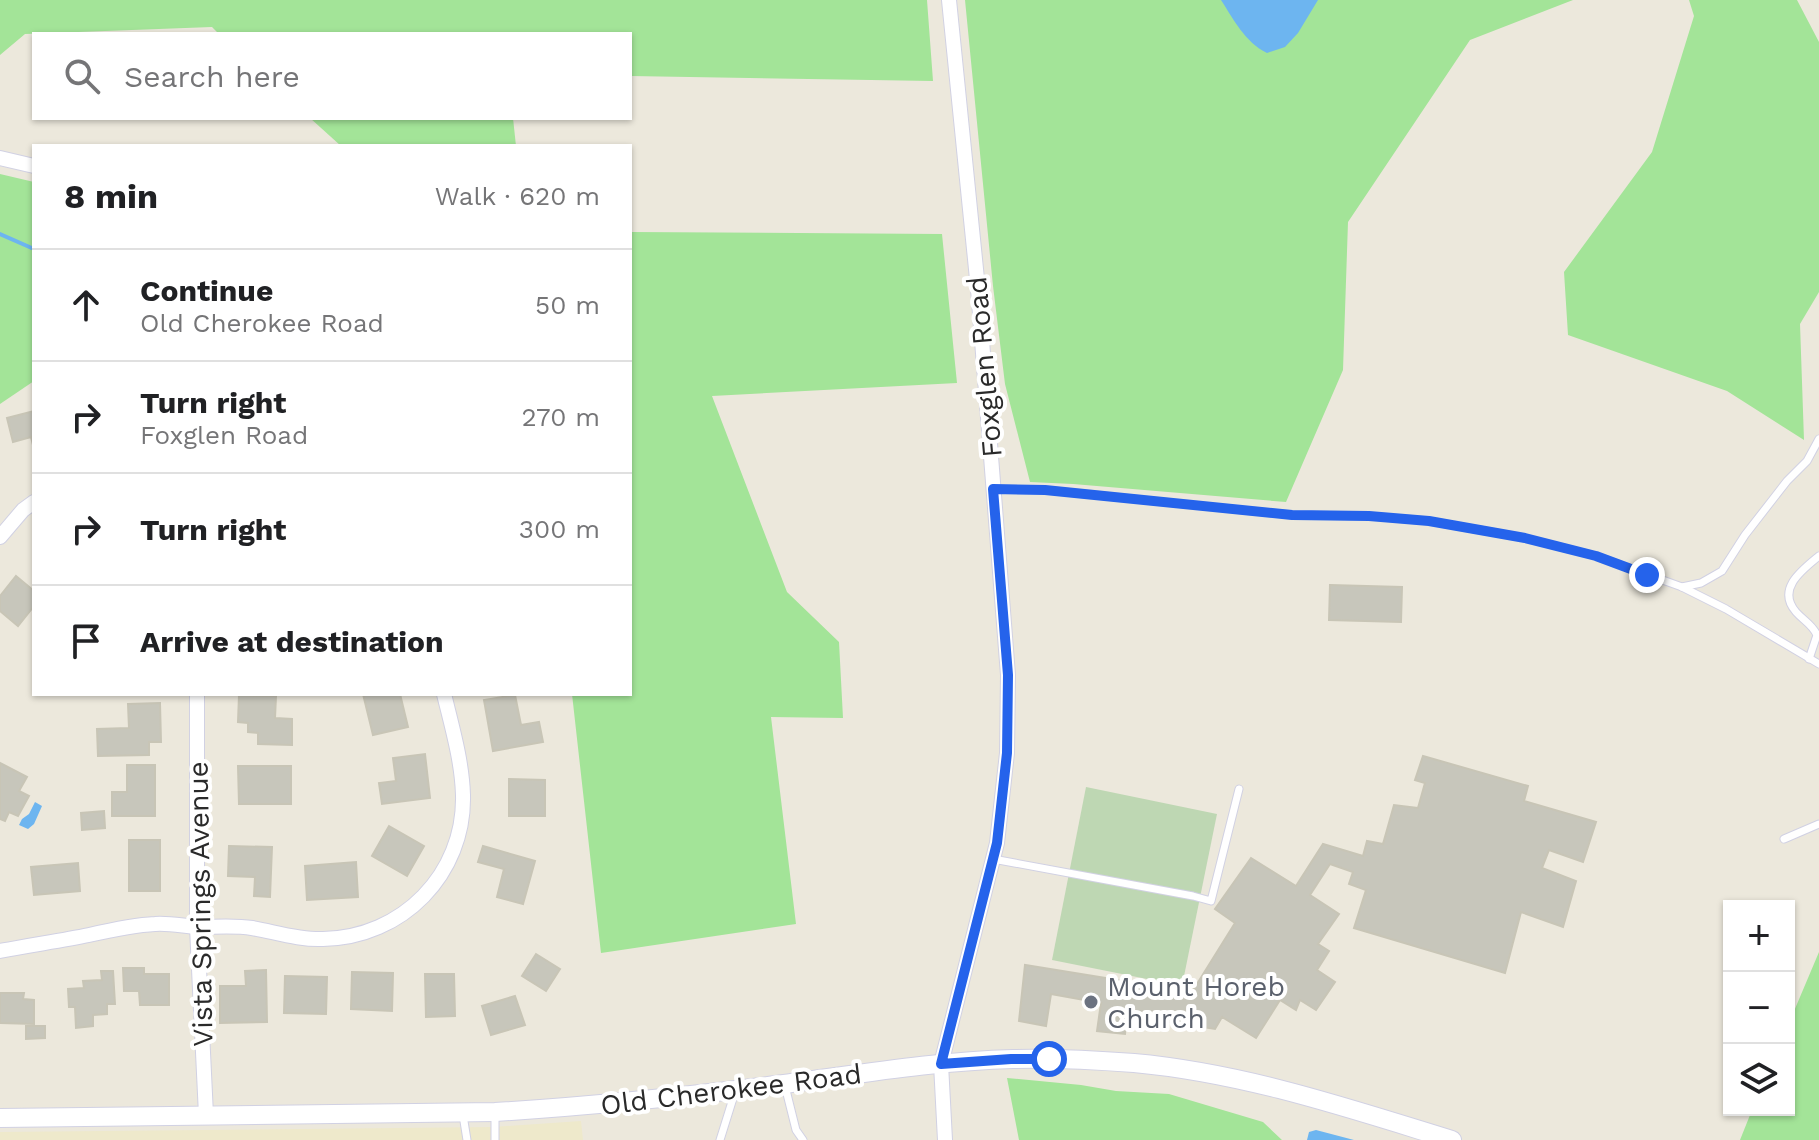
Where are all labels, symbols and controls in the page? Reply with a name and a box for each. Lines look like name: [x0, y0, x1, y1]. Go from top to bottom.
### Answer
search box: [32, 32, 632, 120]
icon: search: [60, 54, 104, 98]
text: Search here: [124, 59, 300, 94]
text: 8 min: [64, 176, 158, 216]
text: Walk · 620 m: [435, 181, 600, 211]
text: Continue: [140, 273, 273, 308]
street label: Foxglen Road: [960, 275, 1009, 459]
icon: ahead: [64, 283, 108, 327]
text: 50 m: [535, 290, 600, 320]
text: Old Cherokee Road: [140, 308, 384, 338]
text: Turn right: [140, 385, 286, 420]
icon: right: [64, 395, 108, 439]
text: 270 m: [521, 402, 600, 432]
text: Foxglen Road: [140, 420, 308, 450]
icon: right: [64, 507, 108, 551]
text: Turn right: [140, 512, 286, 547]
text: 300 m: [519, 514, 600, 544]
route end: [1629, 557, 1665, 593]
icon: arrive: [64, 619, 108, 663]
text: Arrive at destination: [140, 624, 444, 659]
street label: Vista Springs Avenue: [182, 761, 219, 1047]
map controls: [1723, 900, 1795, 1116]
button: +: [1723, 900, 1795, 972]
place label: Mount Horeb Church: [1107, 970, 1285, 1035]
button: −: [1723, 972, 1795, 1044]
marker: Mount Horeb Church: [1082, 993, 1100, 1011]
route start: [1031, 1041, 1067, 1077]
button: layers: [1723, 1044, 1795, 1116]
street label: Old Cherokee Road: [599, 1057, 863, 1122]

